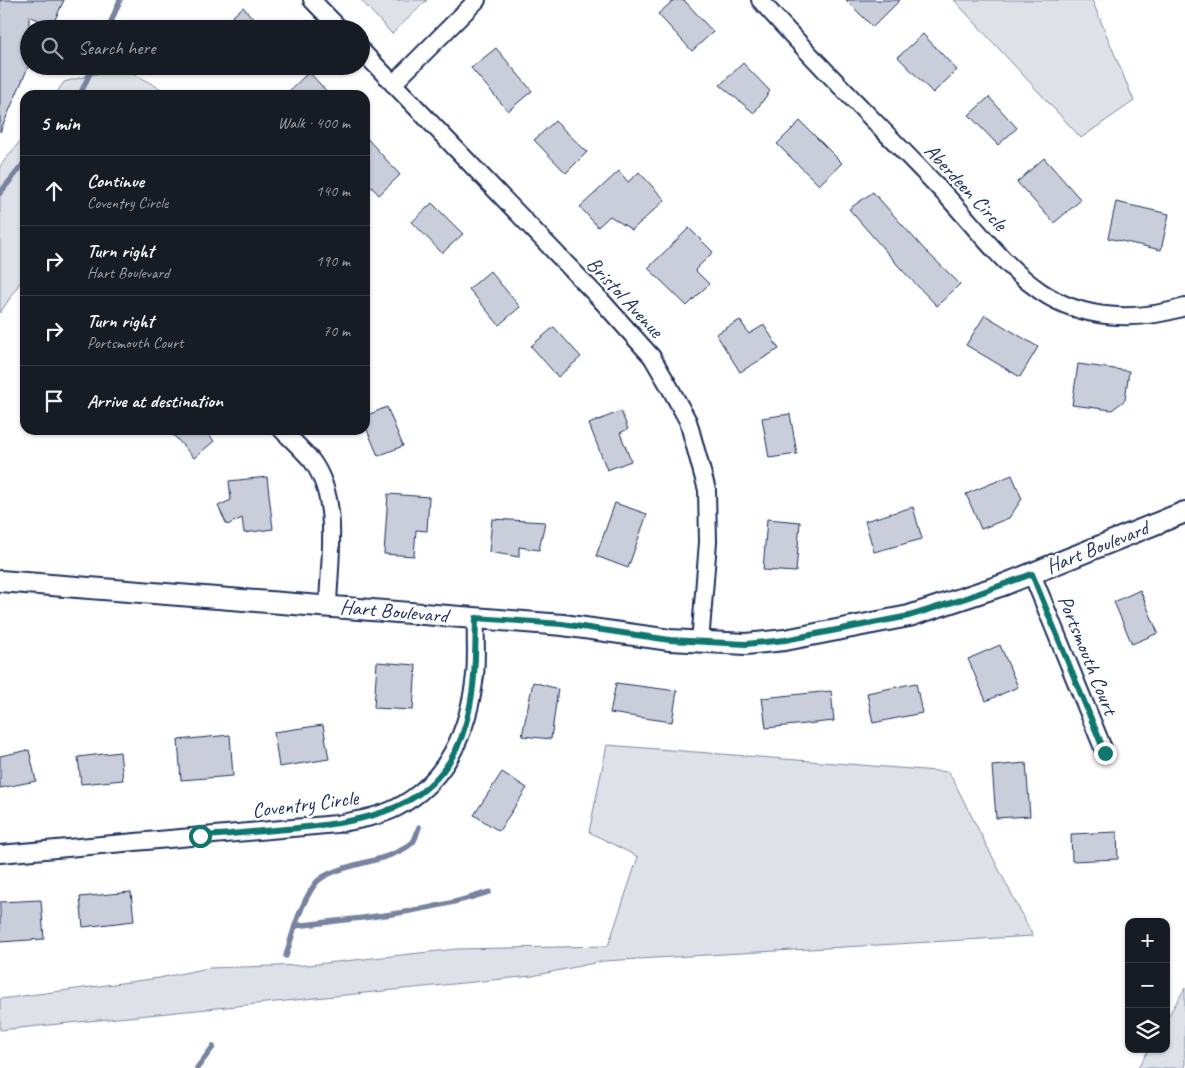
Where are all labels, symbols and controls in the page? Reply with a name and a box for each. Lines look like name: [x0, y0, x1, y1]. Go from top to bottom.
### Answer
search box: [20, 20, 370, 75]
icon: search: [38, 34, 66, 62]
text: Search here: [78, 36, 155, 60]
text: 5 min: [40, 110, 80, 136]
text: Walk · 400 m: [278, 113, 350, 133]
street label: Aberdeen Circle: [919, 138, 1014, 237]
text: Continue: [87, 169, 144, 193]
icon: ahead: [40, 177, 68, 205]
text: 140 m: [316, 181, 350, 201]
text: Coventry Circle: [87, 193, 168, 213]
text: Turn right: [87, 239, 154, 263]
icon: right: [40, 247, 68, 275]
text: 190 m: [316, 251, 350, 271]
street label: Bristol Avenue: [581, 251, 670, 344]
text: Hart Boulevard: [87, 263, 169, 283]
text: Turn right: [87, 309, 154, 333]
icon: right: [40, 317, 68, 345]
text: 70 m: [323, 321, 350, 341]
text: Portsmouth Court: [87, 333, 183, 353]
icon: arrive: [40, 387, 68, 415]
text: Arrive at destination: [87, 389, 223, 413]
street label: Hart Boulevard: [1042, 514, 1155, 579]
street label: Portsmouth Court: [1052, 592, 1124, 720]
street label: Hart Boulevard: [339, 593, 452, 629]
route end: [1094, 742, 1117, 765]
street label: Coventry Circle: [250, 784, 361, 823]
route start: [189, 825, 212, 848]
map controls: [1125, 918, 1170, 1053]
button: +: [1125, 918, 1170, 963]
button: −: [1125, 963, 1170, 1008]
button: layers: [1125, 1008, 1170, 1053]

